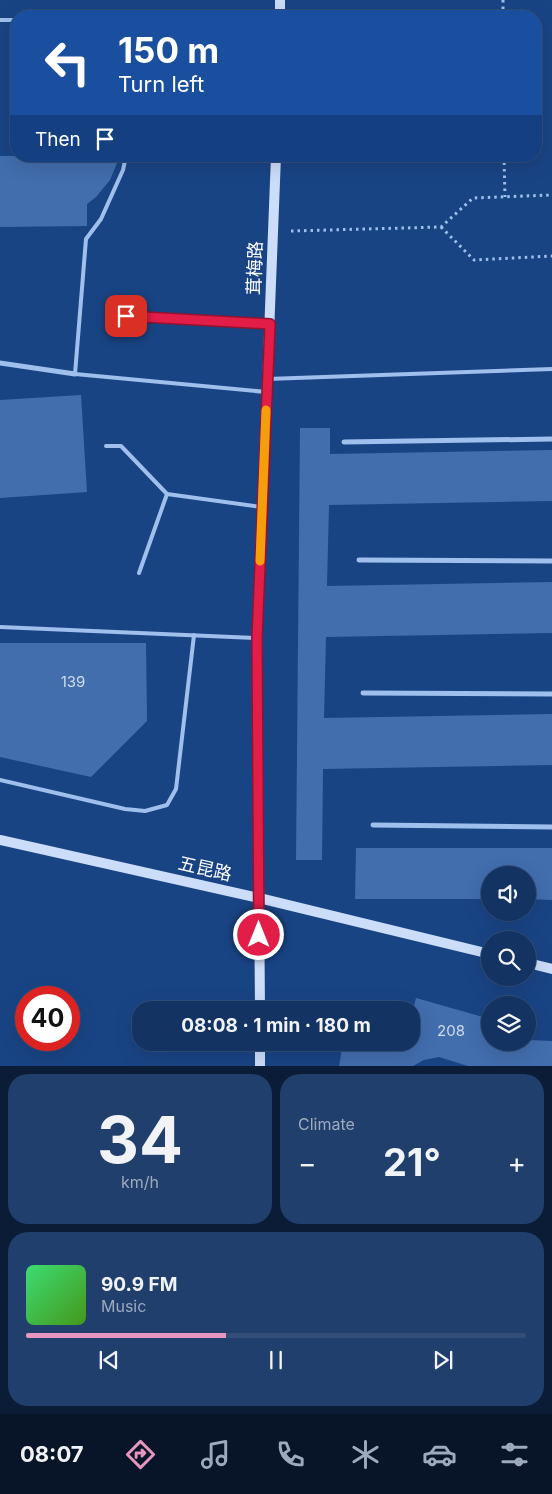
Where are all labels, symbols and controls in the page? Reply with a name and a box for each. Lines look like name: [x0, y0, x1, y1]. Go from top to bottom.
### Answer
text: 150 m: [118, 29, 219, 71]
icon: left: [35, 30, 100, 95]
text: Turn left: [118, 71, 204, 97]
icon: arrive: [91, 125, 119, 153]
text: Then: [35, 128, 81, 151]
street label: 茸梅路: [243, 241, 266, 295]
pin: [105, 295, 147, 337]
icon: arrive: [112, 302, 140, 330]
house number: 139: [61, 672, 85, 691]
street label: 五昆路: [176, 852, 234, 885]
map controls: [481, 866, 536, 1051]
button: sound: [481, 866, 536, 921]
position arrow: [232, 908, 284, 960]
button: search: [481, 931, 536, 986]
speed limit sign: 40: [15, 986, 80, 1051]
button: layers: [481, 996, 536, 1051]
text: 08:08 · 1 min · 180 m: [181, 1014, 371, 1037]
house number: 208: [437, 1021, 465, 1040]
text: 34: [97, 1100, 183, 1179]
text: Climate: [298, 1114, 355, 1134]
text: 21°: [383, 1139, 441, 1185]
text: −: [298, 1146, 317, 1180]
text: +: [507, 1146, 526, 1180]
text: km/h: [121, 1172, 159, 1192]
text: 90.9 FM: [101, 1273, 177, 1296]
text: Music: [101, 1296, 146, 1316]
icon: previous: [95, 1346, 123, 1374]
icon: pause: [262, 1346, 290, 1374]
icon: next: [429, 1346, 457, 1374]
icon: directions: [123, 1437, 158, 1472]
icon: music: [198, 1437, 233, 1472]
icon: phone: [273, 1437, 308, 1472]
icon: climate: [348, 1437, 383, 1472]
icon: car: [422, 1437, 457, 1472]
icon: filters: [497, 1437, 532, 1472]
text: 08:07: [20, 1441, 84, 1467]

